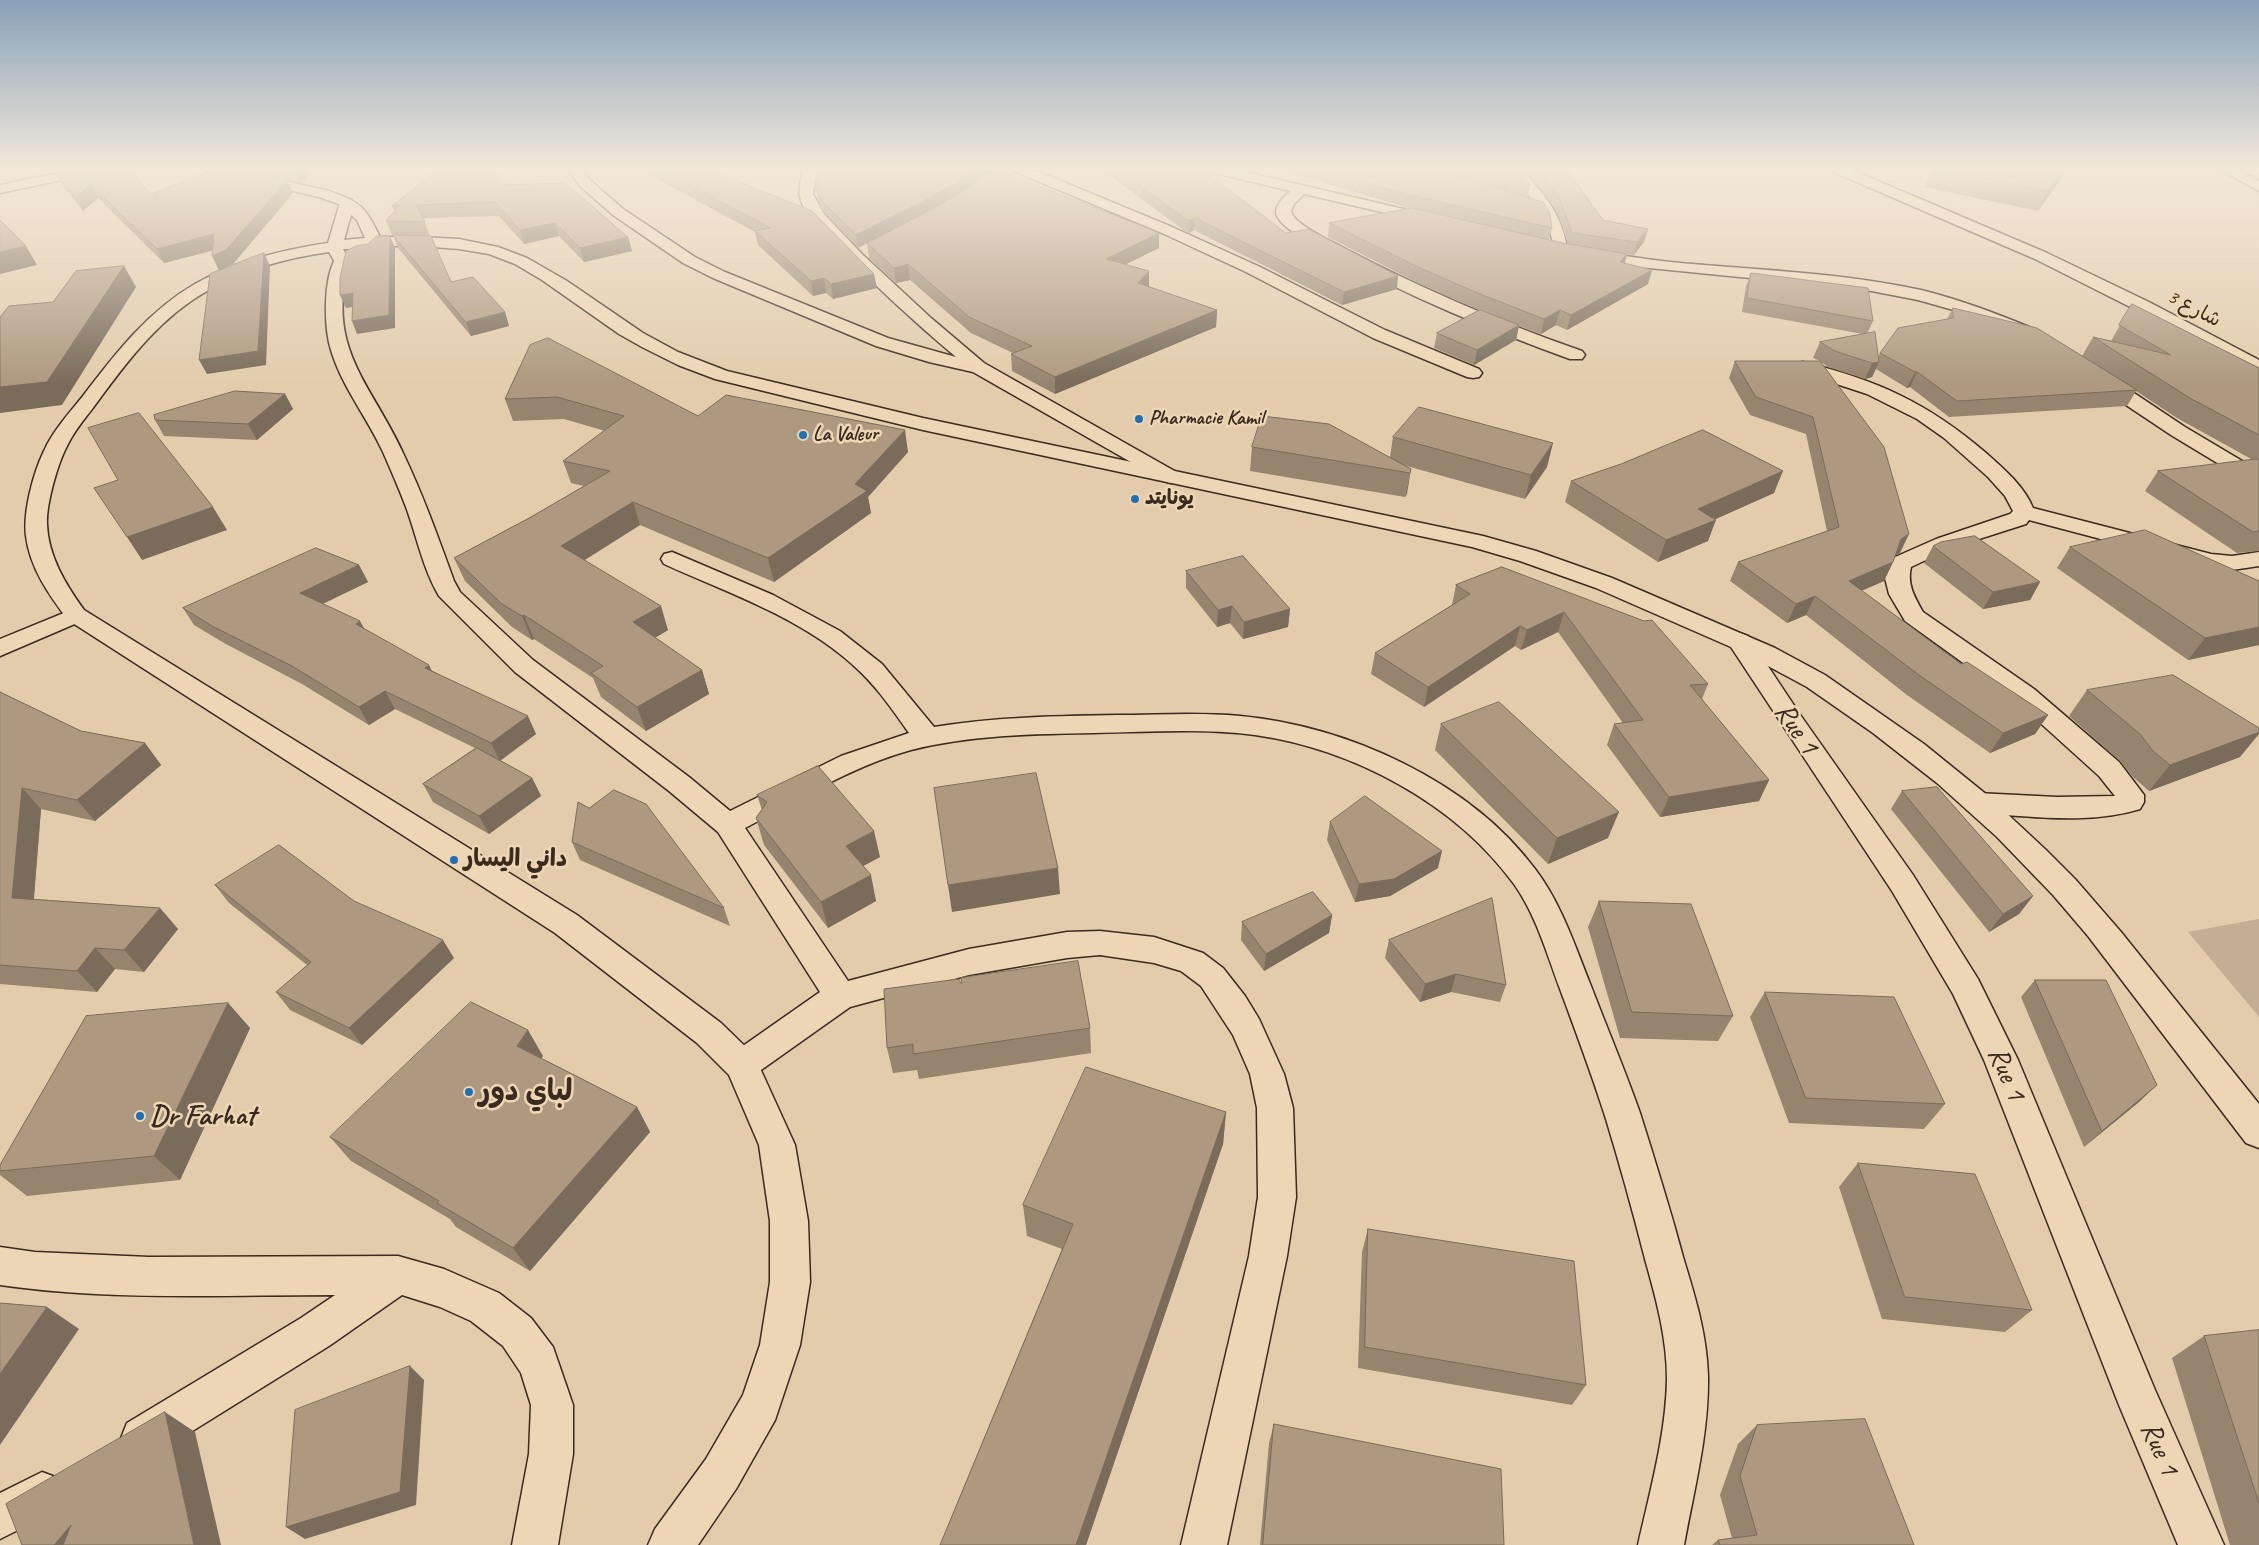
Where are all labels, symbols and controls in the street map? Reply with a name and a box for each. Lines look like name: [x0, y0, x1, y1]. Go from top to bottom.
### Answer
street label: شارع 3: [2163, 285, 2225, 333]
place label: Pharmacie Kamil: [1149, 407, 1264, 431]
marker: Pharmacie Kamil: [1133, 413, 1145, 425]
place label: La Valeur: [813, 423, 878, 447]
marker: La Valeur: [797, 429, 809, 441]
place label: يونايتد: [1145, 487, 1194, 511]
marker: يونايتد: [1129, 493, 1141, 505]
street label: Rue 1: [1766, 697, 1826, 761]
place label: داني اليسار: [464, 846, 567, 874]
marker: داني اليسار: [448, 854, 460, 866]
street label: Rue 1: [1979, 1042, 2033, 1106]
place label: لباي دور: [479, 1075, 572, 1109]
marker: لباي دور: [463, 1086, 475, 1098]
place label: Dr Farhat: [150, 1099, 256, 1133]
marker: Dr Farhat: [134, 1110, 146, 1122]
street label: Rue 1: [2132, 1417, 2186, 1481]

